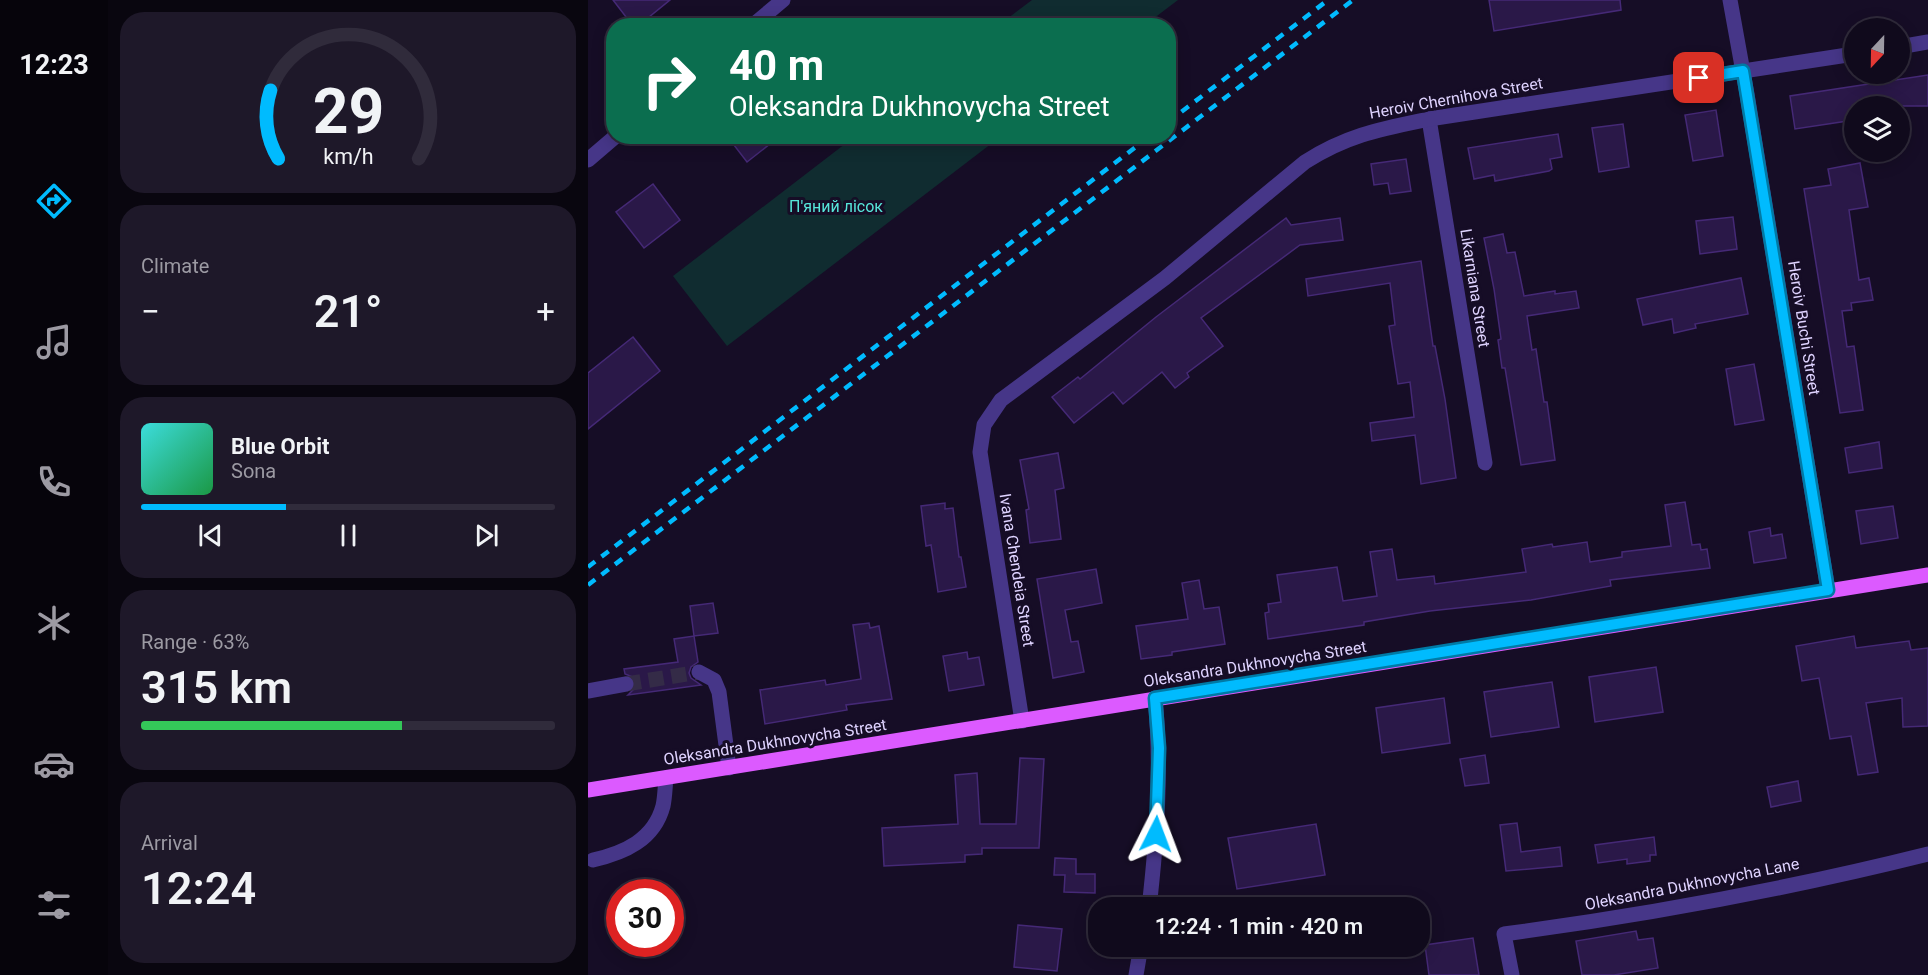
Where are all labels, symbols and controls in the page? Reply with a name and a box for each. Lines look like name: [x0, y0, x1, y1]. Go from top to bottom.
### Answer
north arrow: [1844, 18, 1910, 84]
map controls: [1844, 18, 1910, 162]
text: 40 m: [729, 41, 824, 90]
icon: right: [630, 42, 708, 120]
text: 12:23: [19, 49, 89, 81]
pin: [1673, 52, 1724, 103]
icon: arrive: [1682, 61, 1715, 94]
street label: Heroiv Chernihova Street: [1368, 73, 1544, 123]
text: 29: [312, 75, 384, 148]
text: Oleksandra Dukhnovycha Street: [729, 91, 1109, 123]
button: layers: [1844, 96, 1910, 162]
text: km/h: [323, 145, 373, 170]
icon: directions: [33, 180, 75, 222]
park label: П'яний лісок: [789, 197, 883, 216]
street label: Likarniana Street: [1456, 227, 1494, 349]
text: Climate: [141, 254, 209, 278]
street label: Heroiv Buchi Street: [1784, 259, 1824, 397]
text: 21°: [314, 285, 382, 338]
text: −: [141, 292, 160, 331]
text: +: [536, 292, 555, 331]
icon: music: [33, 321, 75, 363]
text: Blue Orbit: [231, 434, 329, 459]
text: Sona: [231, 459, 276, 483]
icon: phone: [33, 461, 75, 503]
street label: Ivana Chendeia Street: [995, 492, 1039, 648]
icon: previous: [194, 519, 227, 552]
icon: pause: [332, 519, 365, 552]
icon: next: [470, 519, 503, 552]
icon: climate: [33, 602, 75, 644]
text: Range · 63%: [141, 630, 249, 654]
street label: Oleksandra Dukhnovycha Street: [1142, 637, 1368, 691]
text: 315 km: [141, 661, 292, 714]
street label: Oleksandra Dukhnovycha Street: [662, 715, 888, 769]
icon: car: [33, 743, 75, 785]
position arrow: [1124, 802, 1188, 866]
text: Arrival: [141, 831, 198, 855]
street label: Oleksandra Dukhnovycha Lane: [1583, 854, 1801, 914]
text: 12:24: [141, 862, 256, 915]
speed limit sign: 30: [606, 879, 684, 957]
icon: filters: [33, 884, 75, 926]
text: 12:24 · 1 min · 420 m: [1155, 914, 1363, 939]

